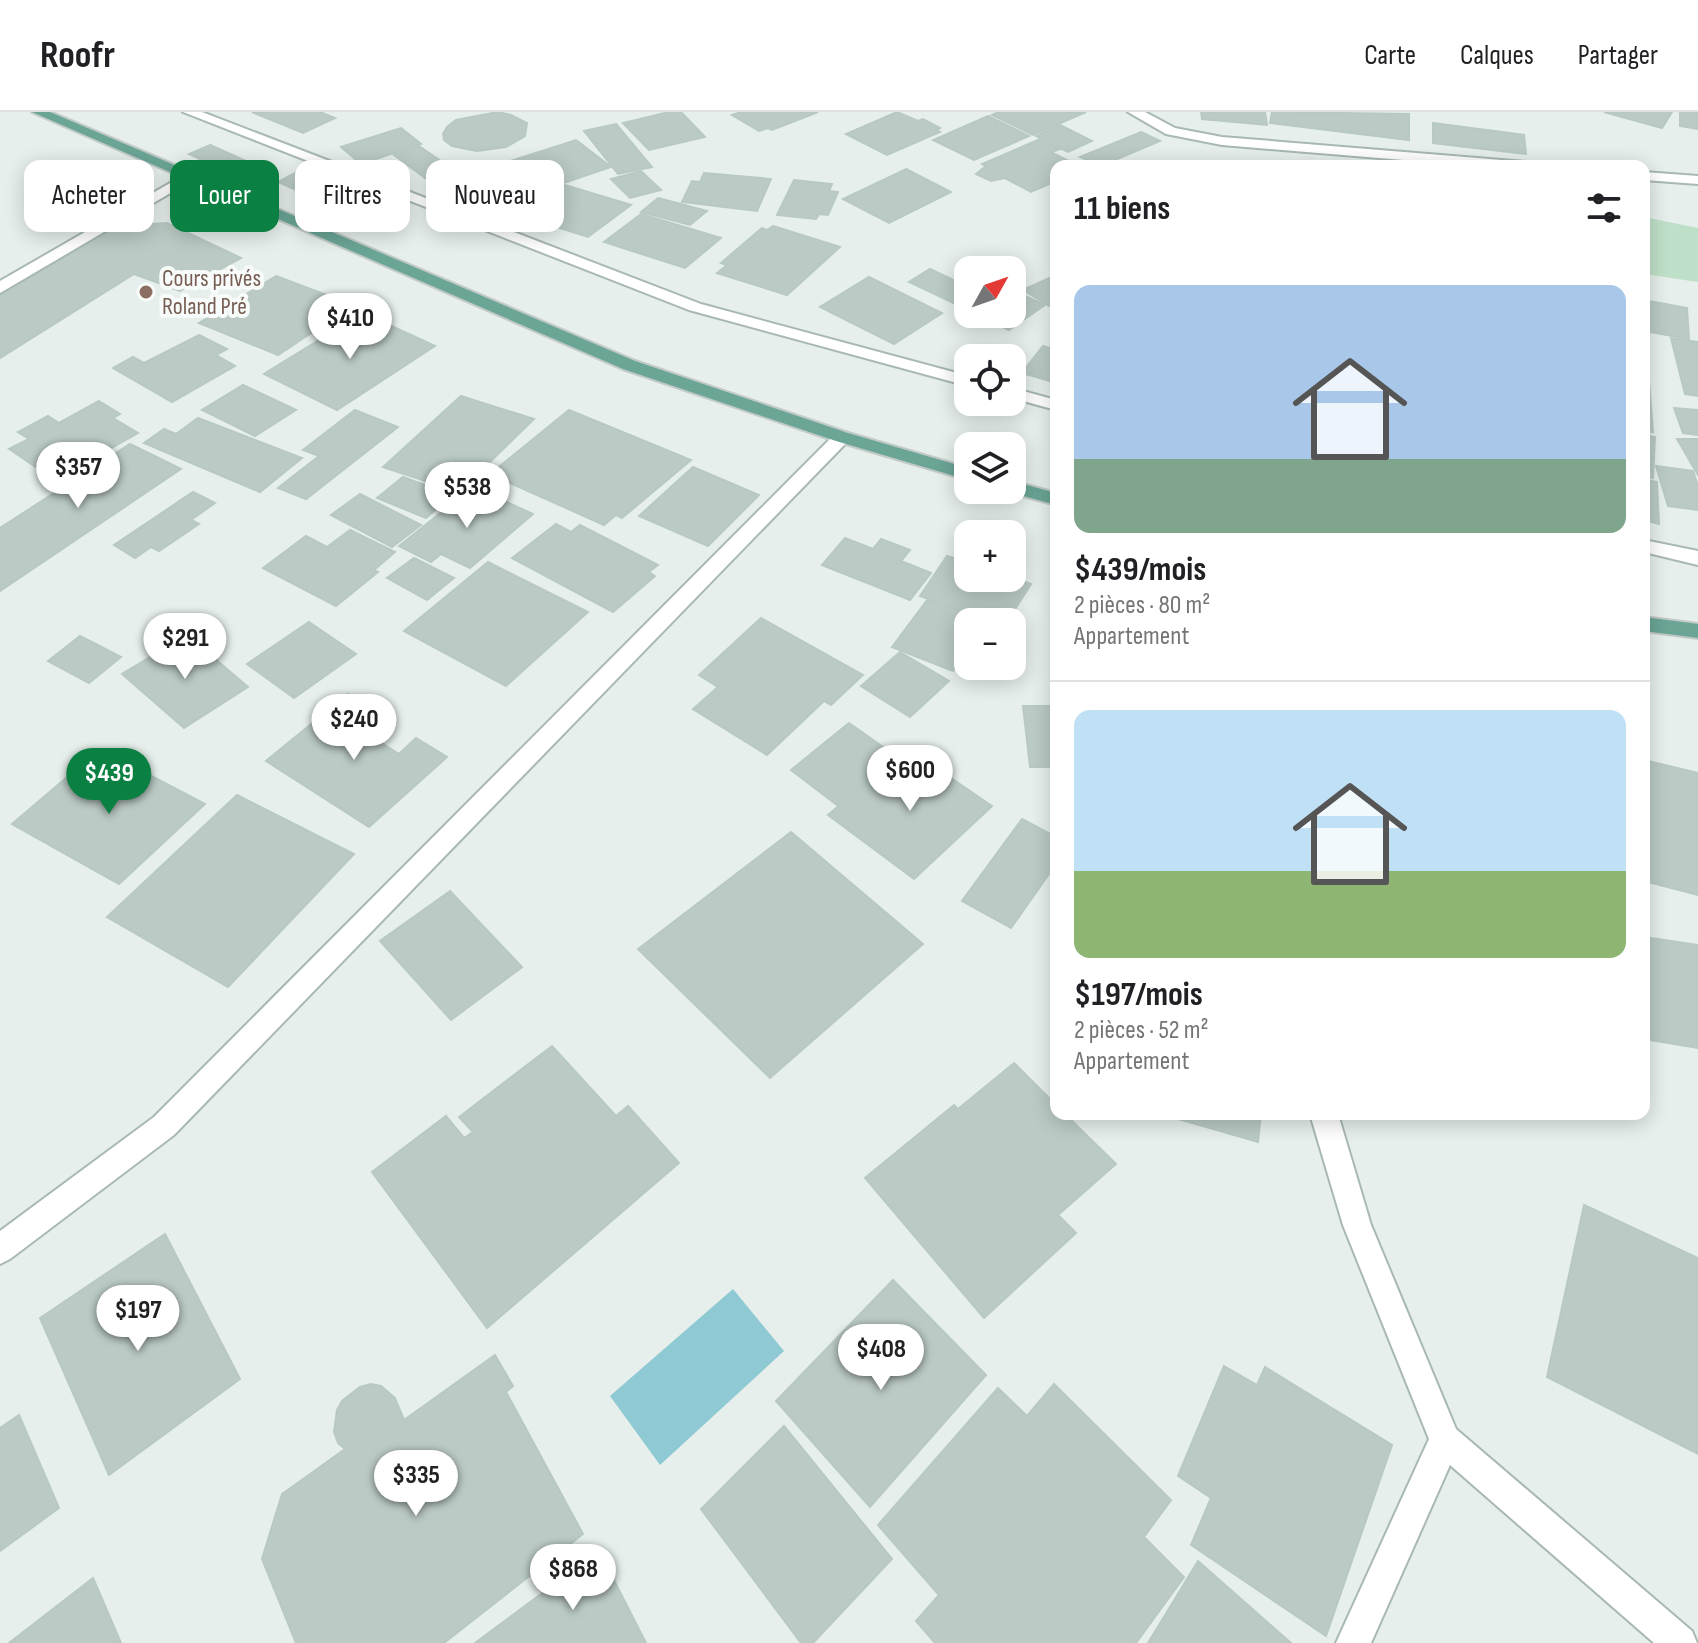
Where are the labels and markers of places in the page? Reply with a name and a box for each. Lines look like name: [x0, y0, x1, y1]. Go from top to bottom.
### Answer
place label: Cours privés Roland Pré: [162, 264, 261, 321]
marker: Cours privés Roland Pré: [137, 283, 155, 301]
pin: $410: [303, 293, 397, 361]
pin: $357: [31, 442, 125, 510]
pin: $538: [420, 462, 514, 530]
pin: $291: [138, 613, 232, 681]
pin: $240: [307, 694, 401, 762]
pin: $600: [863, 745, 957, 813]
pin: $439: [62, 748, 156, 816]
pin: $197: [91, 1285, 185, 1353]
pin: $408: [834, 1324, 928, 1392]
pin: $335: [369, 1450, 463, 1518]
pin: $868: [526, 1544, 620, 1612]

